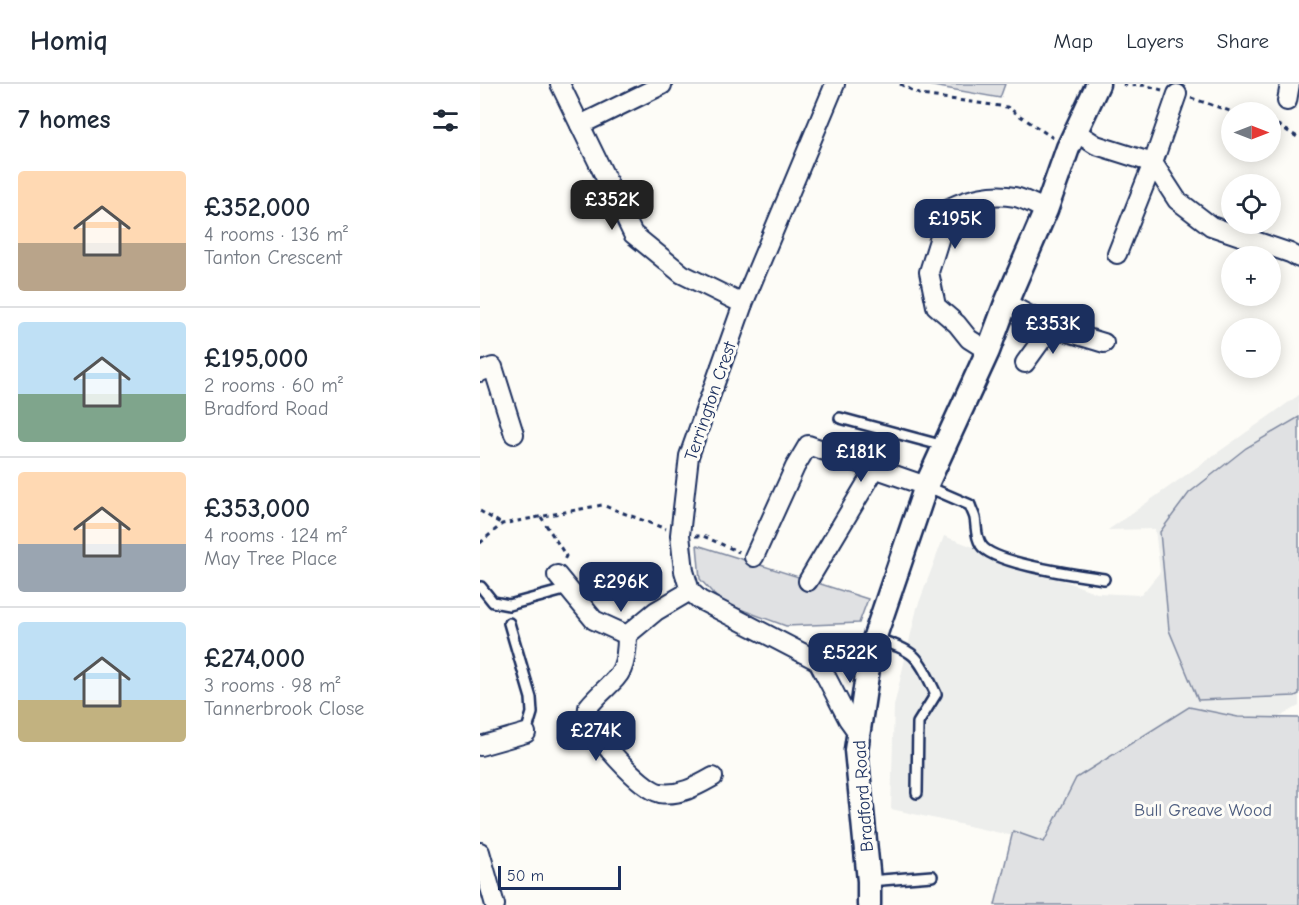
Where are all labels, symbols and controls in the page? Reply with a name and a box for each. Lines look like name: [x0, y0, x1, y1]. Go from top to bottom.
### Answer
text: Homiq: [30, 25, 108, 57]
text: Map: [1054, 29, 1093, 53]
text: Layers: [1126, 29, 1184, 53]
text: Share: [1217, 29, 1269, 53]
north arrow: [1221, 102, 1281, 162]
map controls: [1221, 102, 1281, 378]
icon: filters: [429, 104, 462, 137]
text: 7 homes: [18, 105, 111, 135]
button: locate: [1221, 174, 1281, 234]
pin: £352K: [570, 180, 654, 231]
text: £352K: [585, 188, 639, 211]
text: £352,000: [204, 193, 310, 223]
icon: home: [66, 195, 138, 267]
pin: £195K: [913, 199, 997, 250]
text: £195K: [928, 207, 982, 230]
text: 4 rooms · 136 m²: [204, 223, 348, 246]
text: Tanton Crescent: [204, 246, 342, 269]
button: +: [1221, 246, 1281, 306]
pin: £353K: [1011, 304, 1095, 355]
text: £353K: [1026, 312, 1080, 335]
button: −: [1221, 318, 1281, 378]
street label: Terrington Crest: [680, 338, 741, 463]
text: £195,000: [204, 344, 308, 374]
icon: home: [66, 346, 138, 418]
text: 2 rooms · 60 m²: [204, 374, 343, 397]
text: Bradford Road: [204, 397, 328, 420]
pin: £181K: [819, 432, 903, 483]
text: £181K: [836, 440, 886, 463]
text: £353,000: [204, 494, 310, 524]
icon: home: [66, 496, 138, 568]
text: 4 rooms · 124 m²: [204, 524, 347, 547]
text: May Tree Place: [204, 547, 337, 570]
pin: £296K: [579, 562, 663, 613]
text: £296K: [593, 570, 649, 593]
pin: £522K: [808, 633, 892, 684]
text: £522K: [823, 641, 877, 664]
text: £274,000: [204, 644, 305, 674]
icon: home: [66, 646, 138, 718]
text: 3 rooms · 98 m²: [204, 674, 340, 697]
text: Tannerbrook Close: [204, 697, 364, 720]
pin: £274K: [554, 711, 638, 762]
text: £274K: [571, 719, 621, 742]
street label: Bradford Road: [849, 739, 878, 853]
park label: Bull Greave Wood: [1134, 800, 1272, 821]
scale bar: [498, 863, 621, 890]
text: 50 m: [507, 867, 544, 885]

